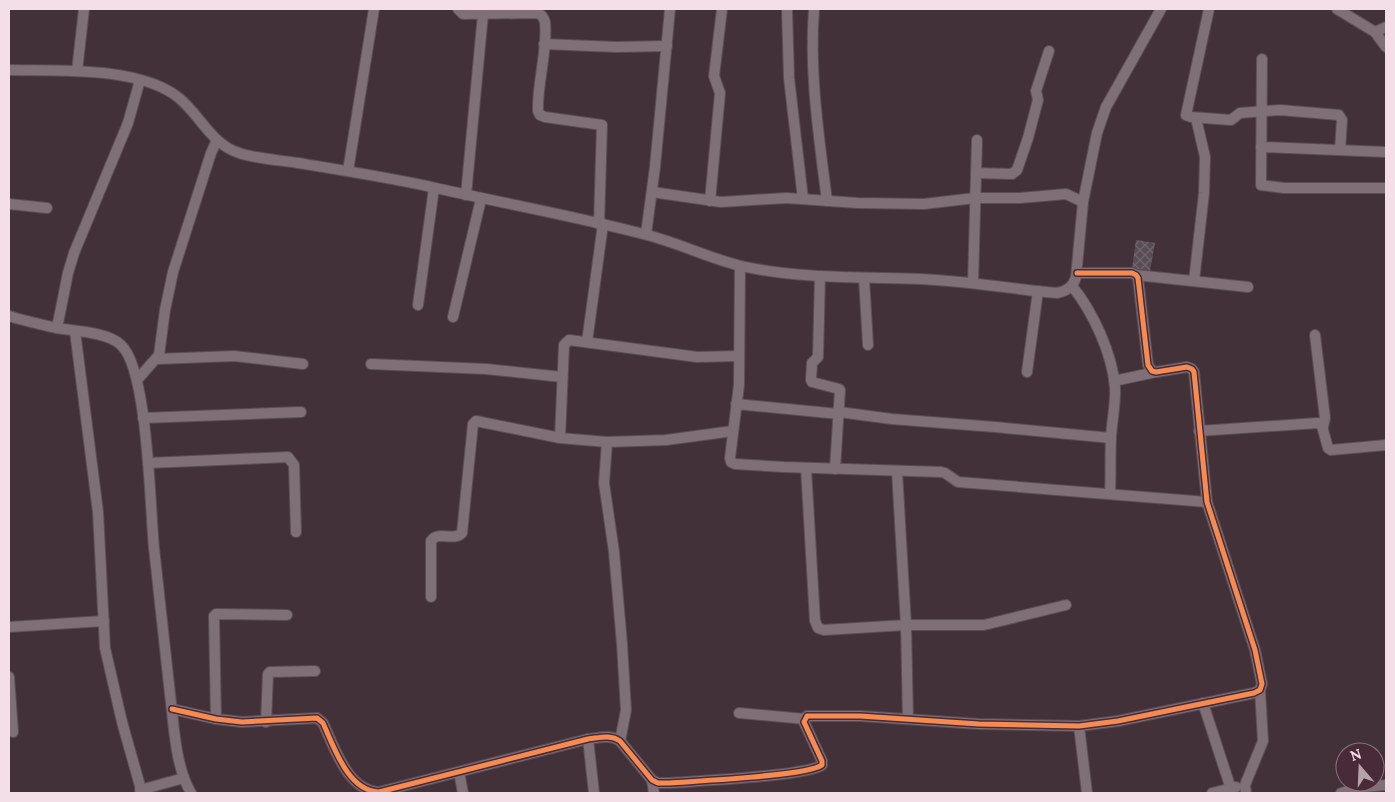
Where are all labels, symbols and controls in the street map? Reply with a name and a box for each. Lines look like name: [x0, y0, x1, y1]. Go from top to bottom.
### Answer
north arrow: [1335, 742, 1385, 792]
text: N: [1348, 744, 1364, 765]

